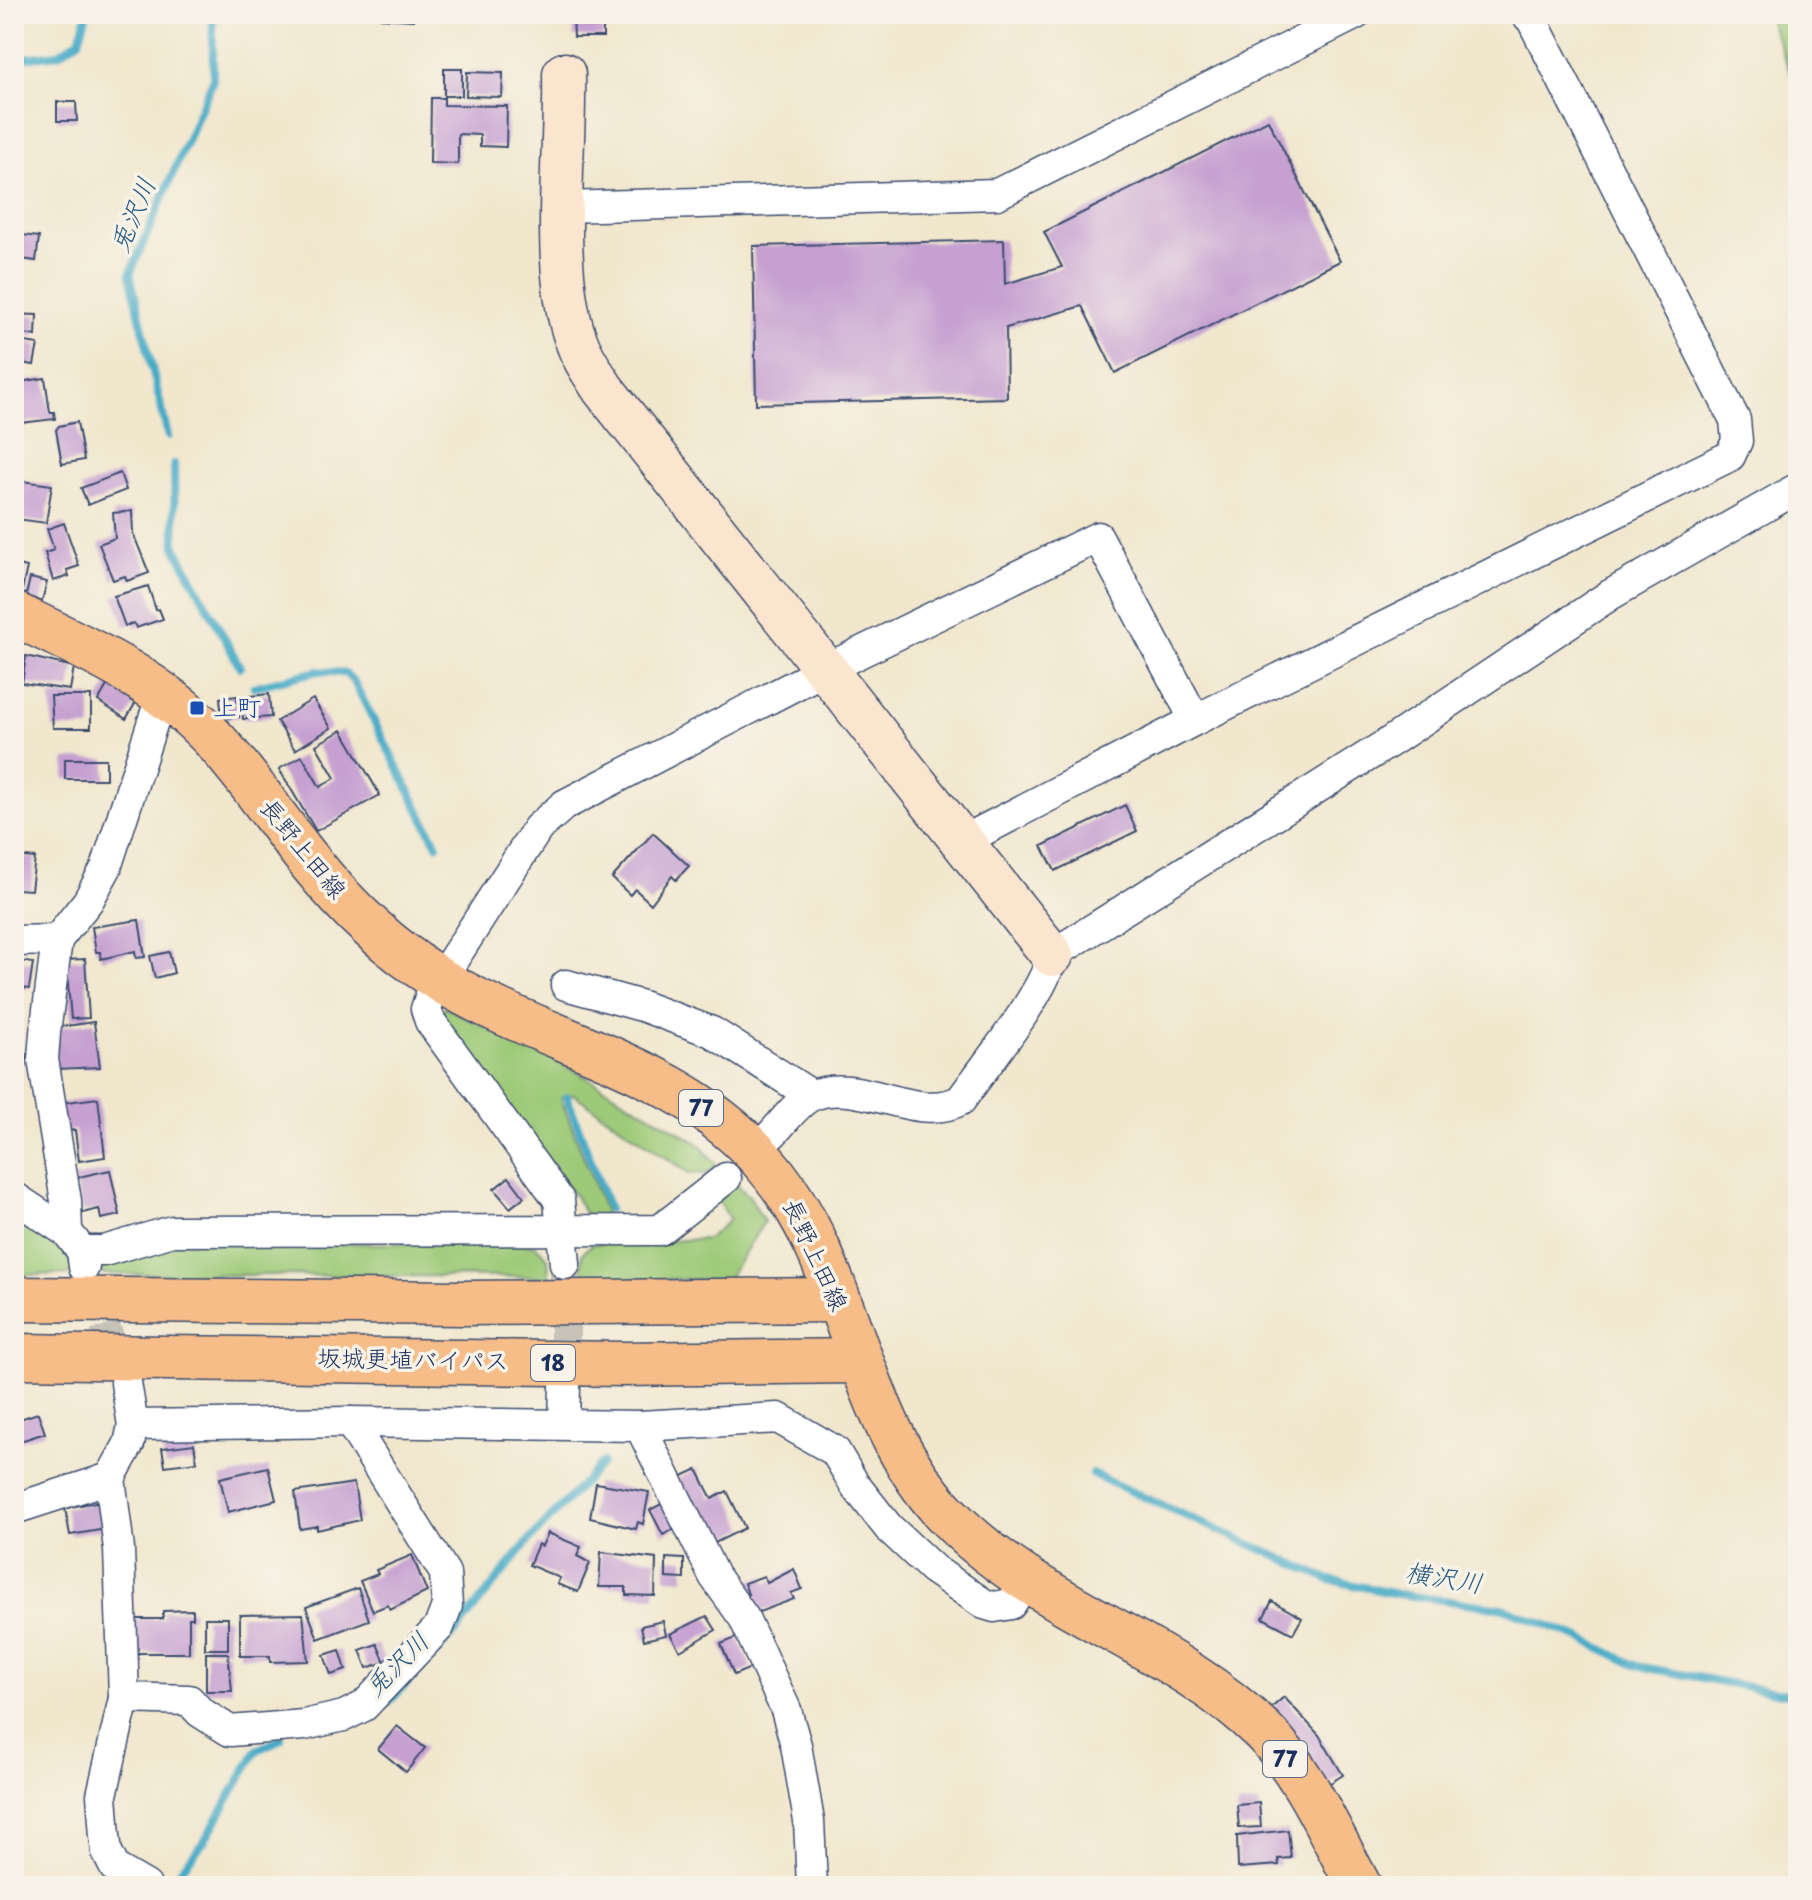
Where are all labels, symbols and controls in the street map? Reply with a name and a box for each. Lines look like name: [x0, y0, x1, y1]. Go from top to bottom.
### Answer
water label: 兎沢川: [98, 171, 165, 258]
place label: 上町: [213, 688, 261, 724]
marker: 上町: [188, 699, 206, 717]
street label: 長野上田線: [253, 790, 356, 906]
road number: 77: [679, 1090, 723, 1126]
street label: 長野上田線: [775, 1192, 858, 1316]
street label: 坂城更埴バイパス: [317, 1338, 509, 1378]
road number: 18: [531, 1345, 575, 1381]
water label: 横沢川: [1403, 1551, 1486, 1602]
water label: 兎沢川: [355, 1622, 437, 1704]
road number: 77: [1263, 1741, 1307, 1777]

